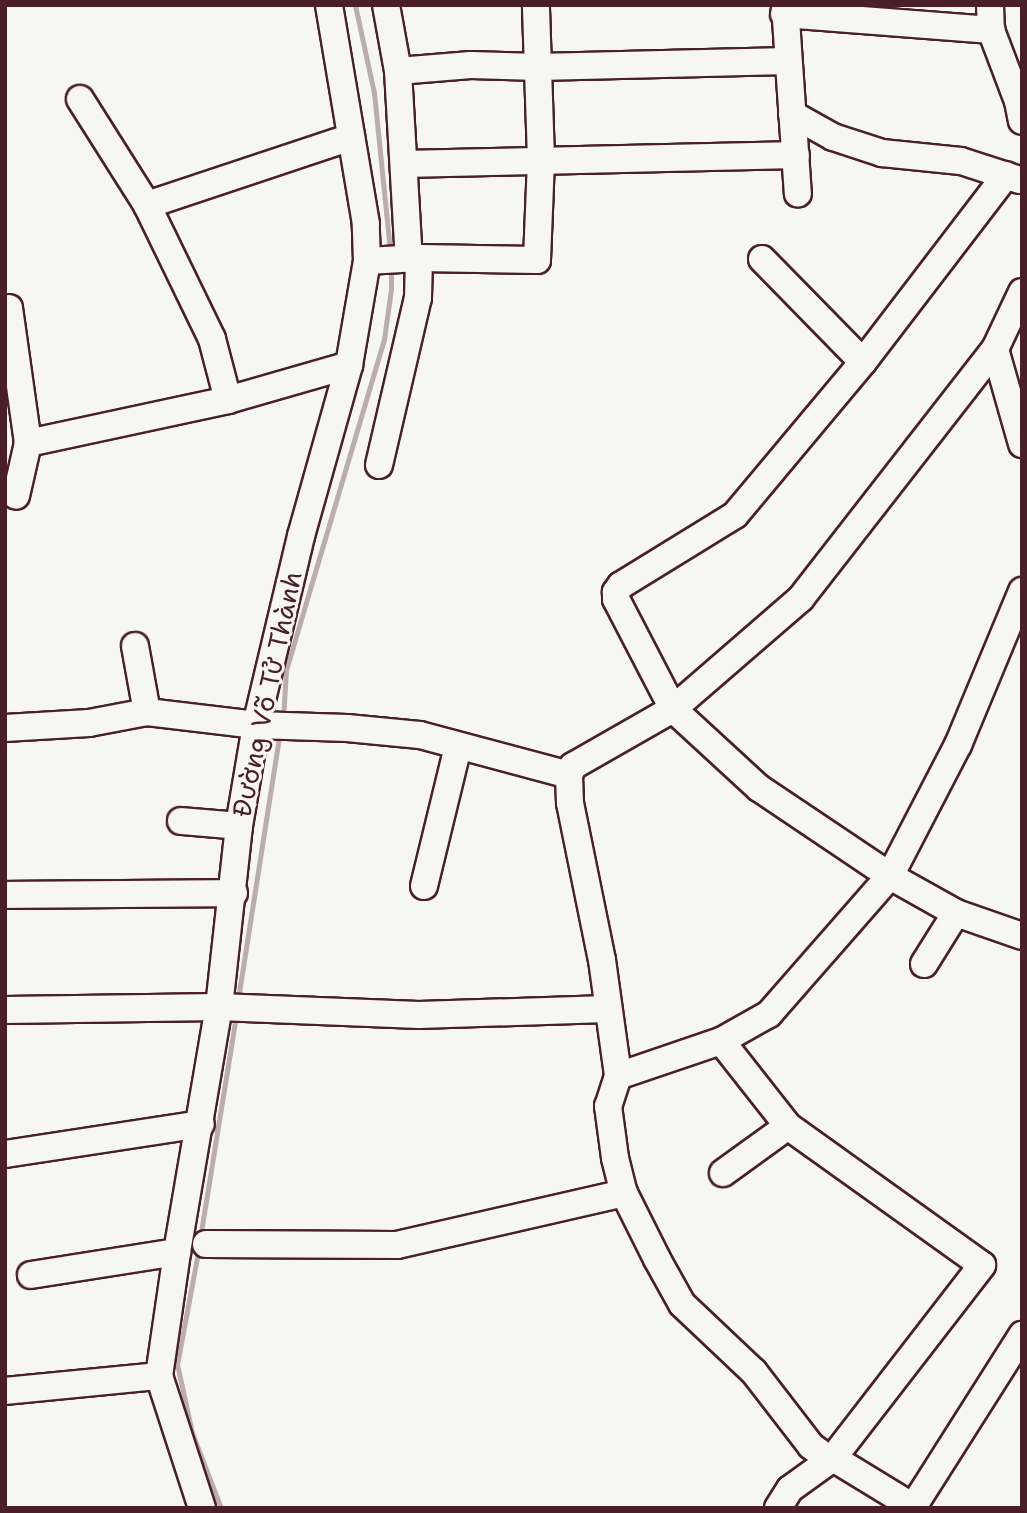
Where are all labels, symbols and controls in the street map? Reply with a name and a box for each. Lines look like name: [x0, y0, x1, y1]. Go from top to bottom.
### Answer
street label: Đường Võ Tử Thành: [226, 568, 308, 820]

